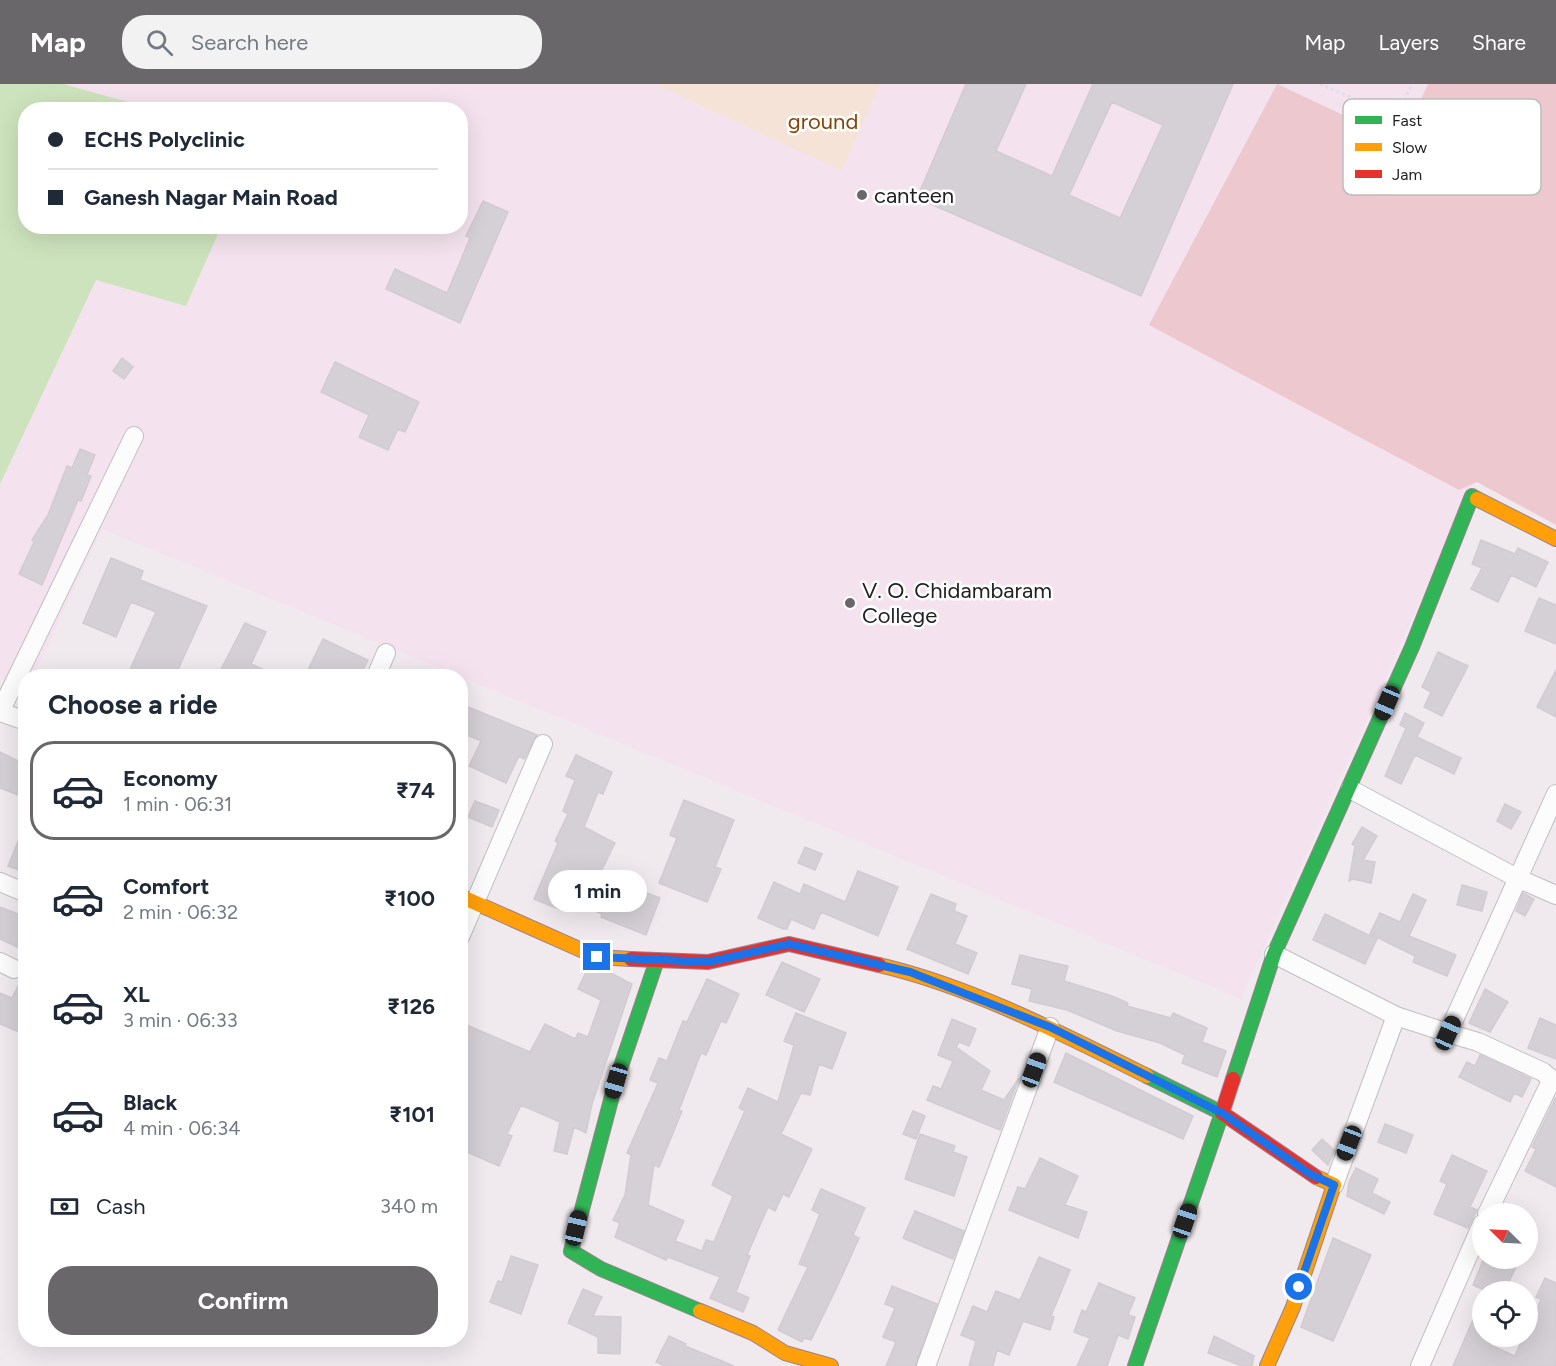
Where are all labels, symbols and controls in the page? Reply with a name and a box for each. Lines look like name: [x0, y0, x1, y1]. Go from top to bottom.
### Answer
search box: [122, 15, 542, 69]
text: Map: [30, 25, 86, 59]
icon: search: [143, 26, 176, 59]
text: Search here: [191, 29, 308, 56]
text: Map: [1305, 30, 1345, 55]
text: Layers: [1378, 30, 1439, 55]
text: Share: [1472, 30, 1526, 55]
legend: [1343, 99, 1541, 195]
park label: ground: [788, 108, 858, 135]
text: Fast: [1392, 111, 1422, 130]
text: ECHS Polyclinic: [84, 126, 245, 153]
text: Slow: [1392, 138, 1427, 157]
text: Jam: [1392, 165, 1422, 184]
place label: canteen: [874, 182, 954, 209]
text: Ganesh Nagar Main Road: [84, 184, 338, 211]
marker: canteen: [855, 188, 869, 202]
place label: V. O. Chidambaram College: [862, 577, 1052, 629]
marker: V. O. Chidambaram College: [843, 596, 857, 610]
car: [1372, 683, 1402, 723]
text: Choose a ride: [48, 688, 217, 721]
icon: car: [51, 764, 105, 818]
text: Economy: [123, 765, 218, 792]
text: ₹74: [396, 777, 435, 804]
text: 1 min · 06:31: [123, 792, 232, 816]
callout: 1 min: [548, 870, 646, 912]
icon: car: [51, 872, 105, 926]
text: Comfort: [123, 873, 209, 900]
text: 1 min: [574, 879, 621, 903]
text: ₹100: [384, 885, 435, 912]
text: 2 min · 06:32: [123, 900, 238, 924]
route end: [583, 943, 610, 970]
icon: car: [51, 980, 105, 1034]
text: XL: [123, 981, 150, 1008]
text: ₹126: [387, 993, 435, 1020]
text: 3 min · 06:33: [123, 1008, 238, 1032]
car: [1432, 1013, 1464, 1053]
car: [1019, 1050, 1049, 1090]
car: [602, 1061, 630, 1101]
icon: car: [51, 1088, 105, 1142]
text: Black: [123, 1089, 177, 1116]
text: ₹101: [389, 1101, 435, 1128]
text: 4 min · 06:34: [123, 1116, 241, 1140]
car: [1334, 1123, 1364, 1163]
icon: cash: [48, 1190, 81, 1223]
text: Cash: [96, 1193, 146, 1220]
text: 340 m: [380, 1194, 438, 1218]
car: [1171, 1201, 1199, 1241]
north arrow: [1472, 1203, 1538, 1269]
map controls: [1472, 1203, 1538, 1347]
car: [563, 1208, 589, 1248]
button: Confirm: [48, 1266, 438, 1335]
route start: [1285, 1273, 1312, 1300]
button: locate: [1472, 1281, 1538, 1347]

